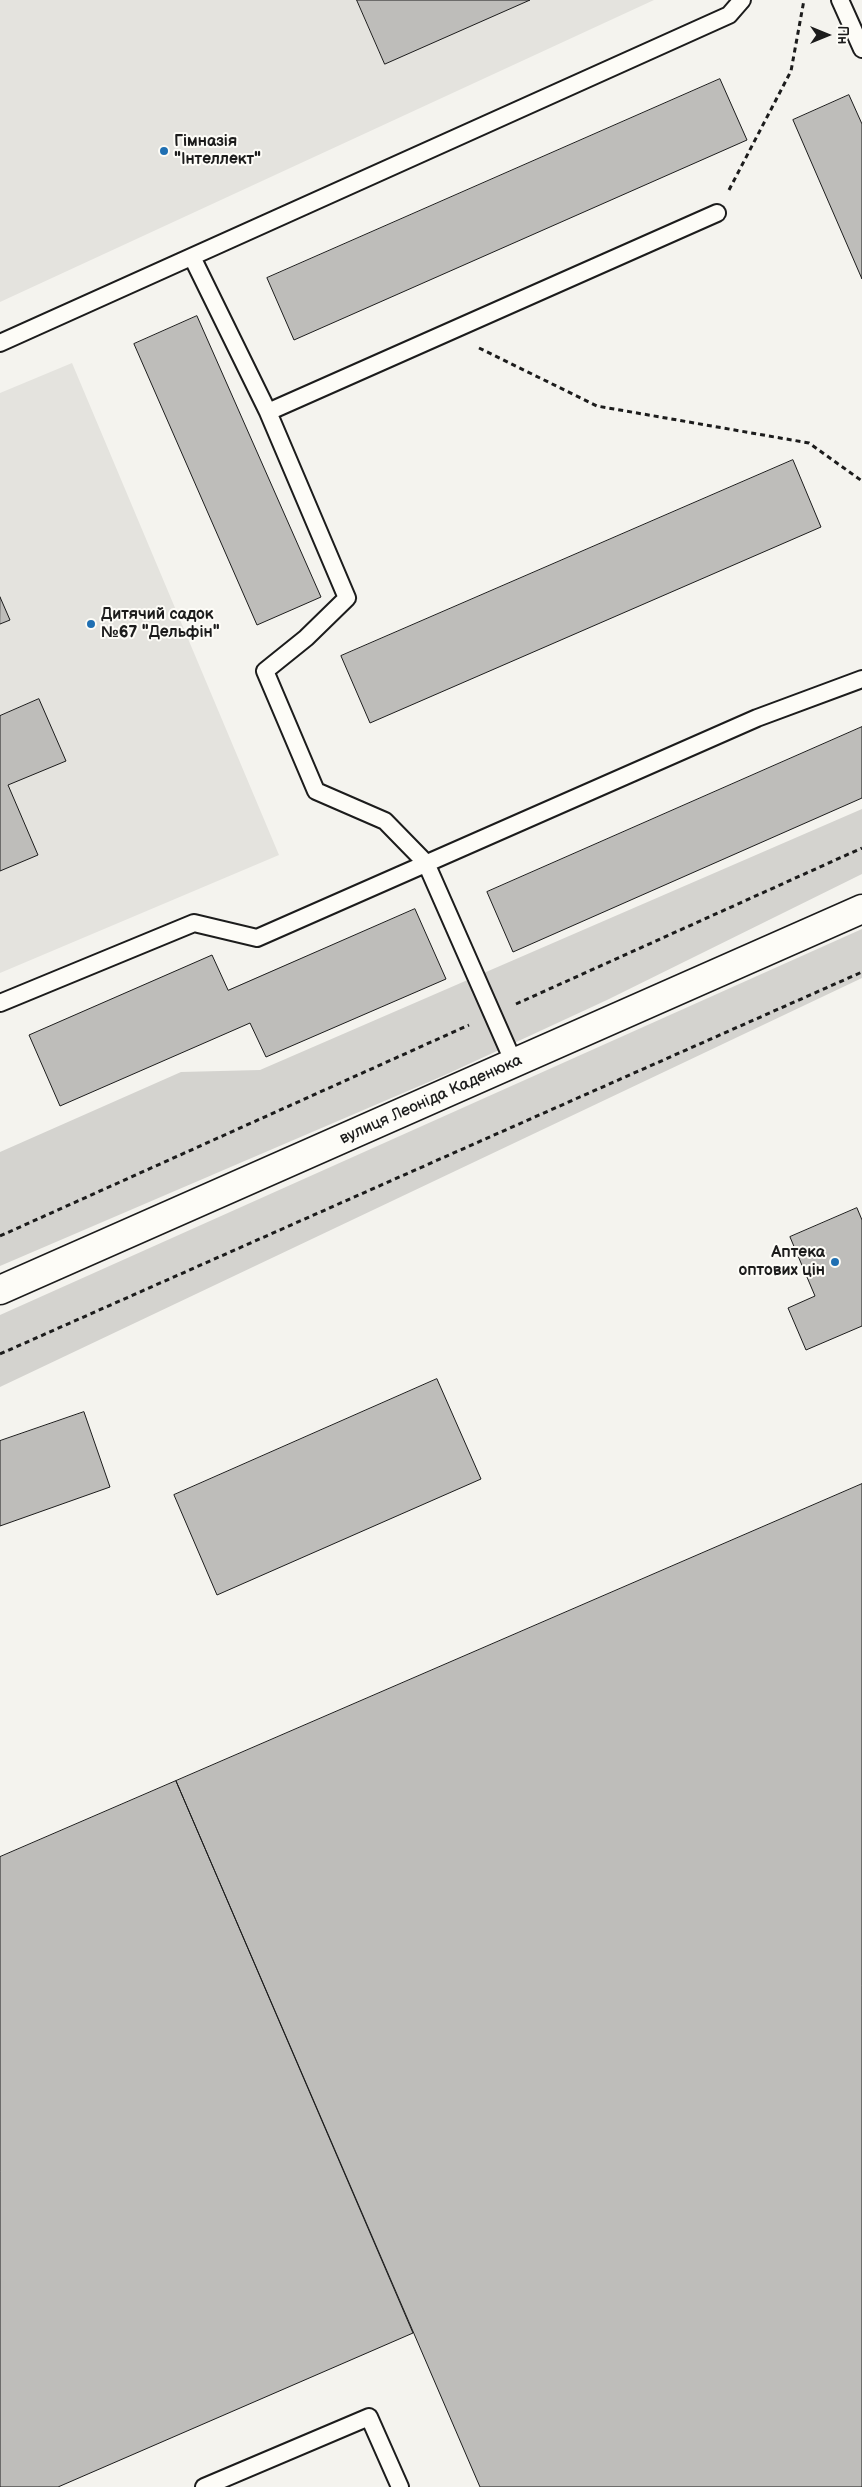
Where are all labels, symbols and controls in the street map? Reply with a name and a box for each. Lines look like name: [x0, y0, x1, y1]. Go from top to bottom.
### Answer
north arrow: [802, 10, 852, 60]
text: Пн: [834, 26, 851, 44]
place label: Гімназія "Інтеллект": [174, 132, 261, 170]
marker: Гімназія "Інтеллект": [158, 145, 170, 157]
place label: Дитячий садок №67 "Дельфін": [101, 605, 220, 643]
marker: Дитячий садок №67 "Дельфін": [85, 618, 97, 630]
street label: вулиця Леоніда Каденюка: [337, 1051, 525, 1149]
place label: Аптека оптових цін: [738, 1243, 825, 1281]
marker: Аптека оптових цін: [829, 1256, 841, 1268]

